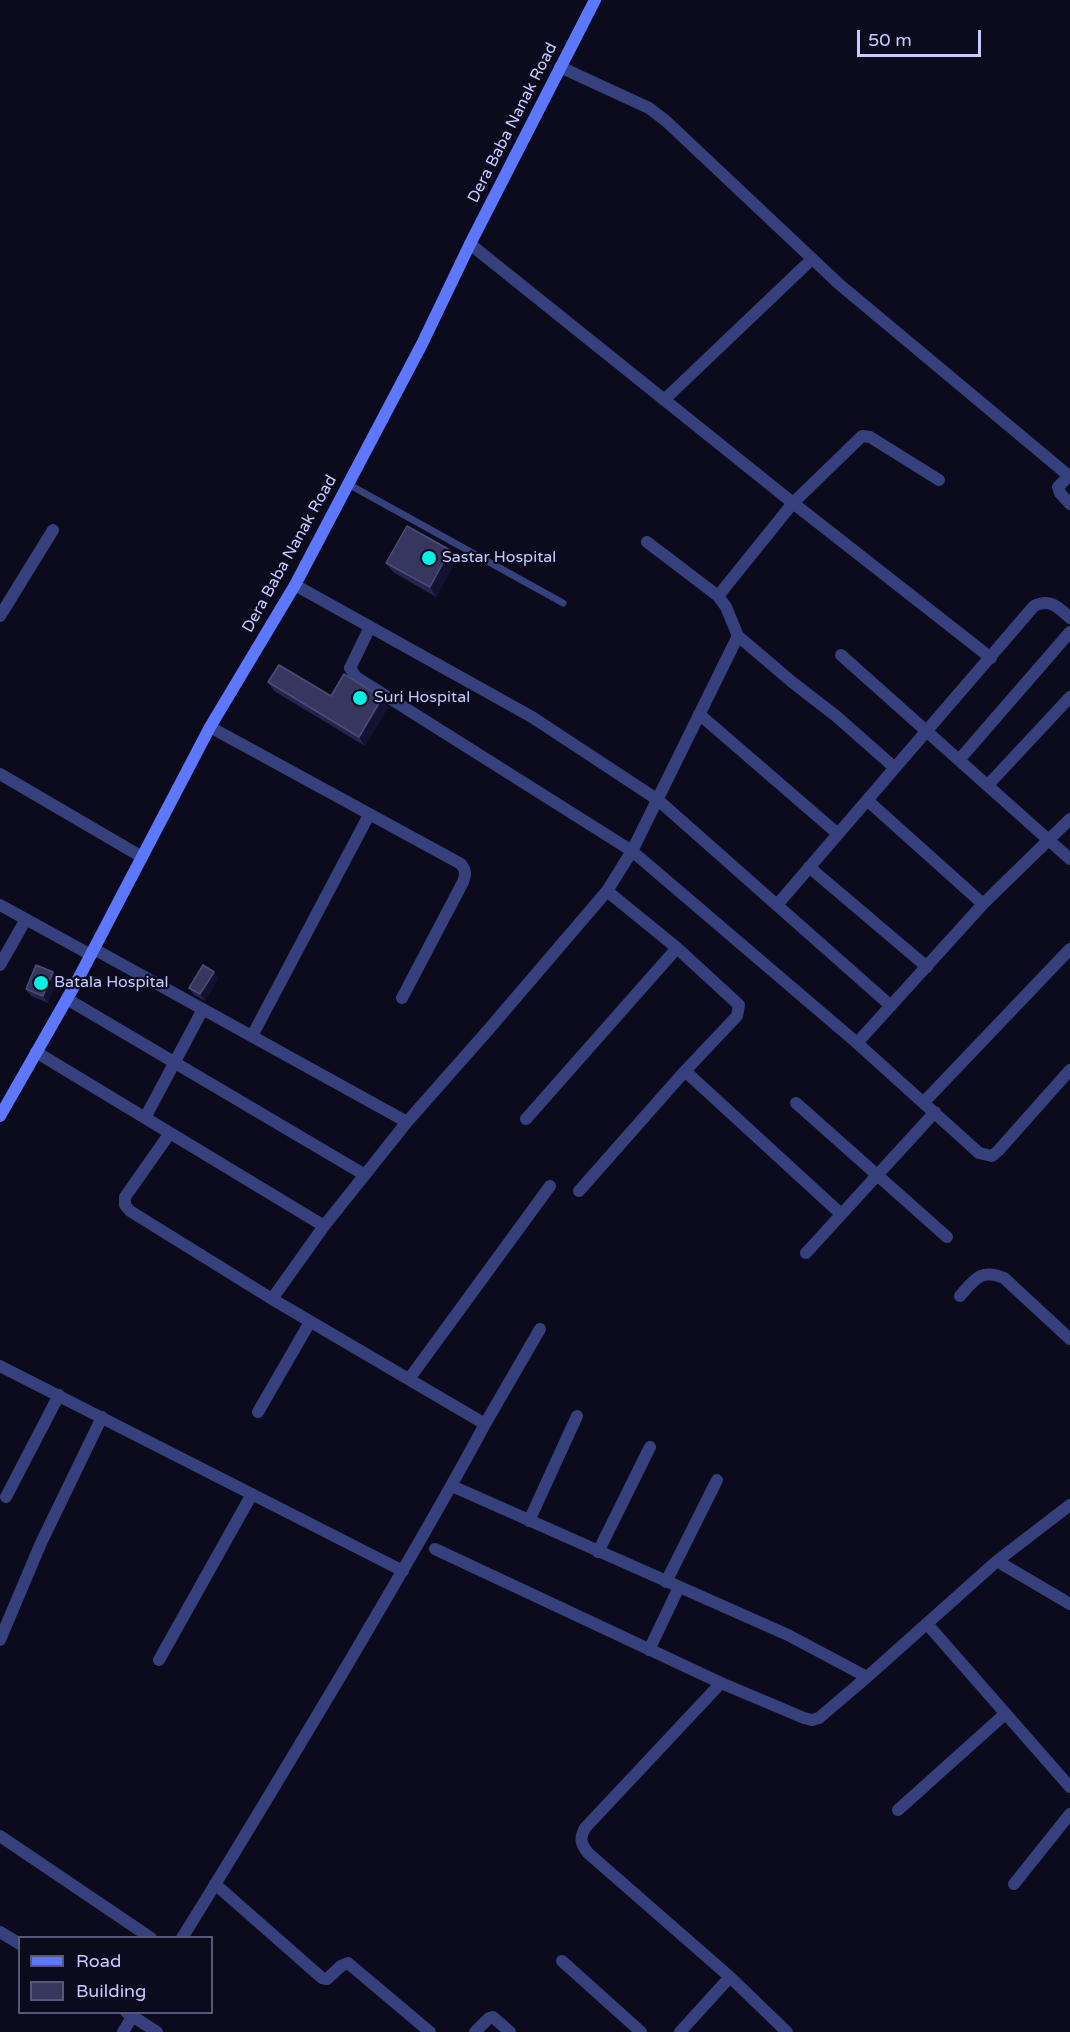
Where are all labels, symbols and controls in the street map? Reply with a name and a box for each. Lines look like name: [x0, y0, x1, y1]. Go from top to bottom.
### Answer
scale bar: [860, 18, 984, 56]
text: 50 m: [868, 29, 912, 51]
street label: Dera Baba Nanak Road: [464, 40, 562, 206]
street label: Dera Baba Nanak Road: [239, 472, 341, 636]
place label: Sastar Hospital: [442, 548, 556, 568]
marker: Sastar Hospital: [420, 549, 438, 567]
place label: Suri Hospital: [374, 688, 470, 708]
marker: Suri Hospital: [351, 689, 369, 707]
place label: Batala Hospital: [54, 973, 169, 993]
marker: Batala Hospital: [32, 974, 50, 992]
legend: [18, 1936, 213, 2014]
text: Road: [76, 1950, 121, 1972]
text: Building: [76, 1980, 146, 2002]

